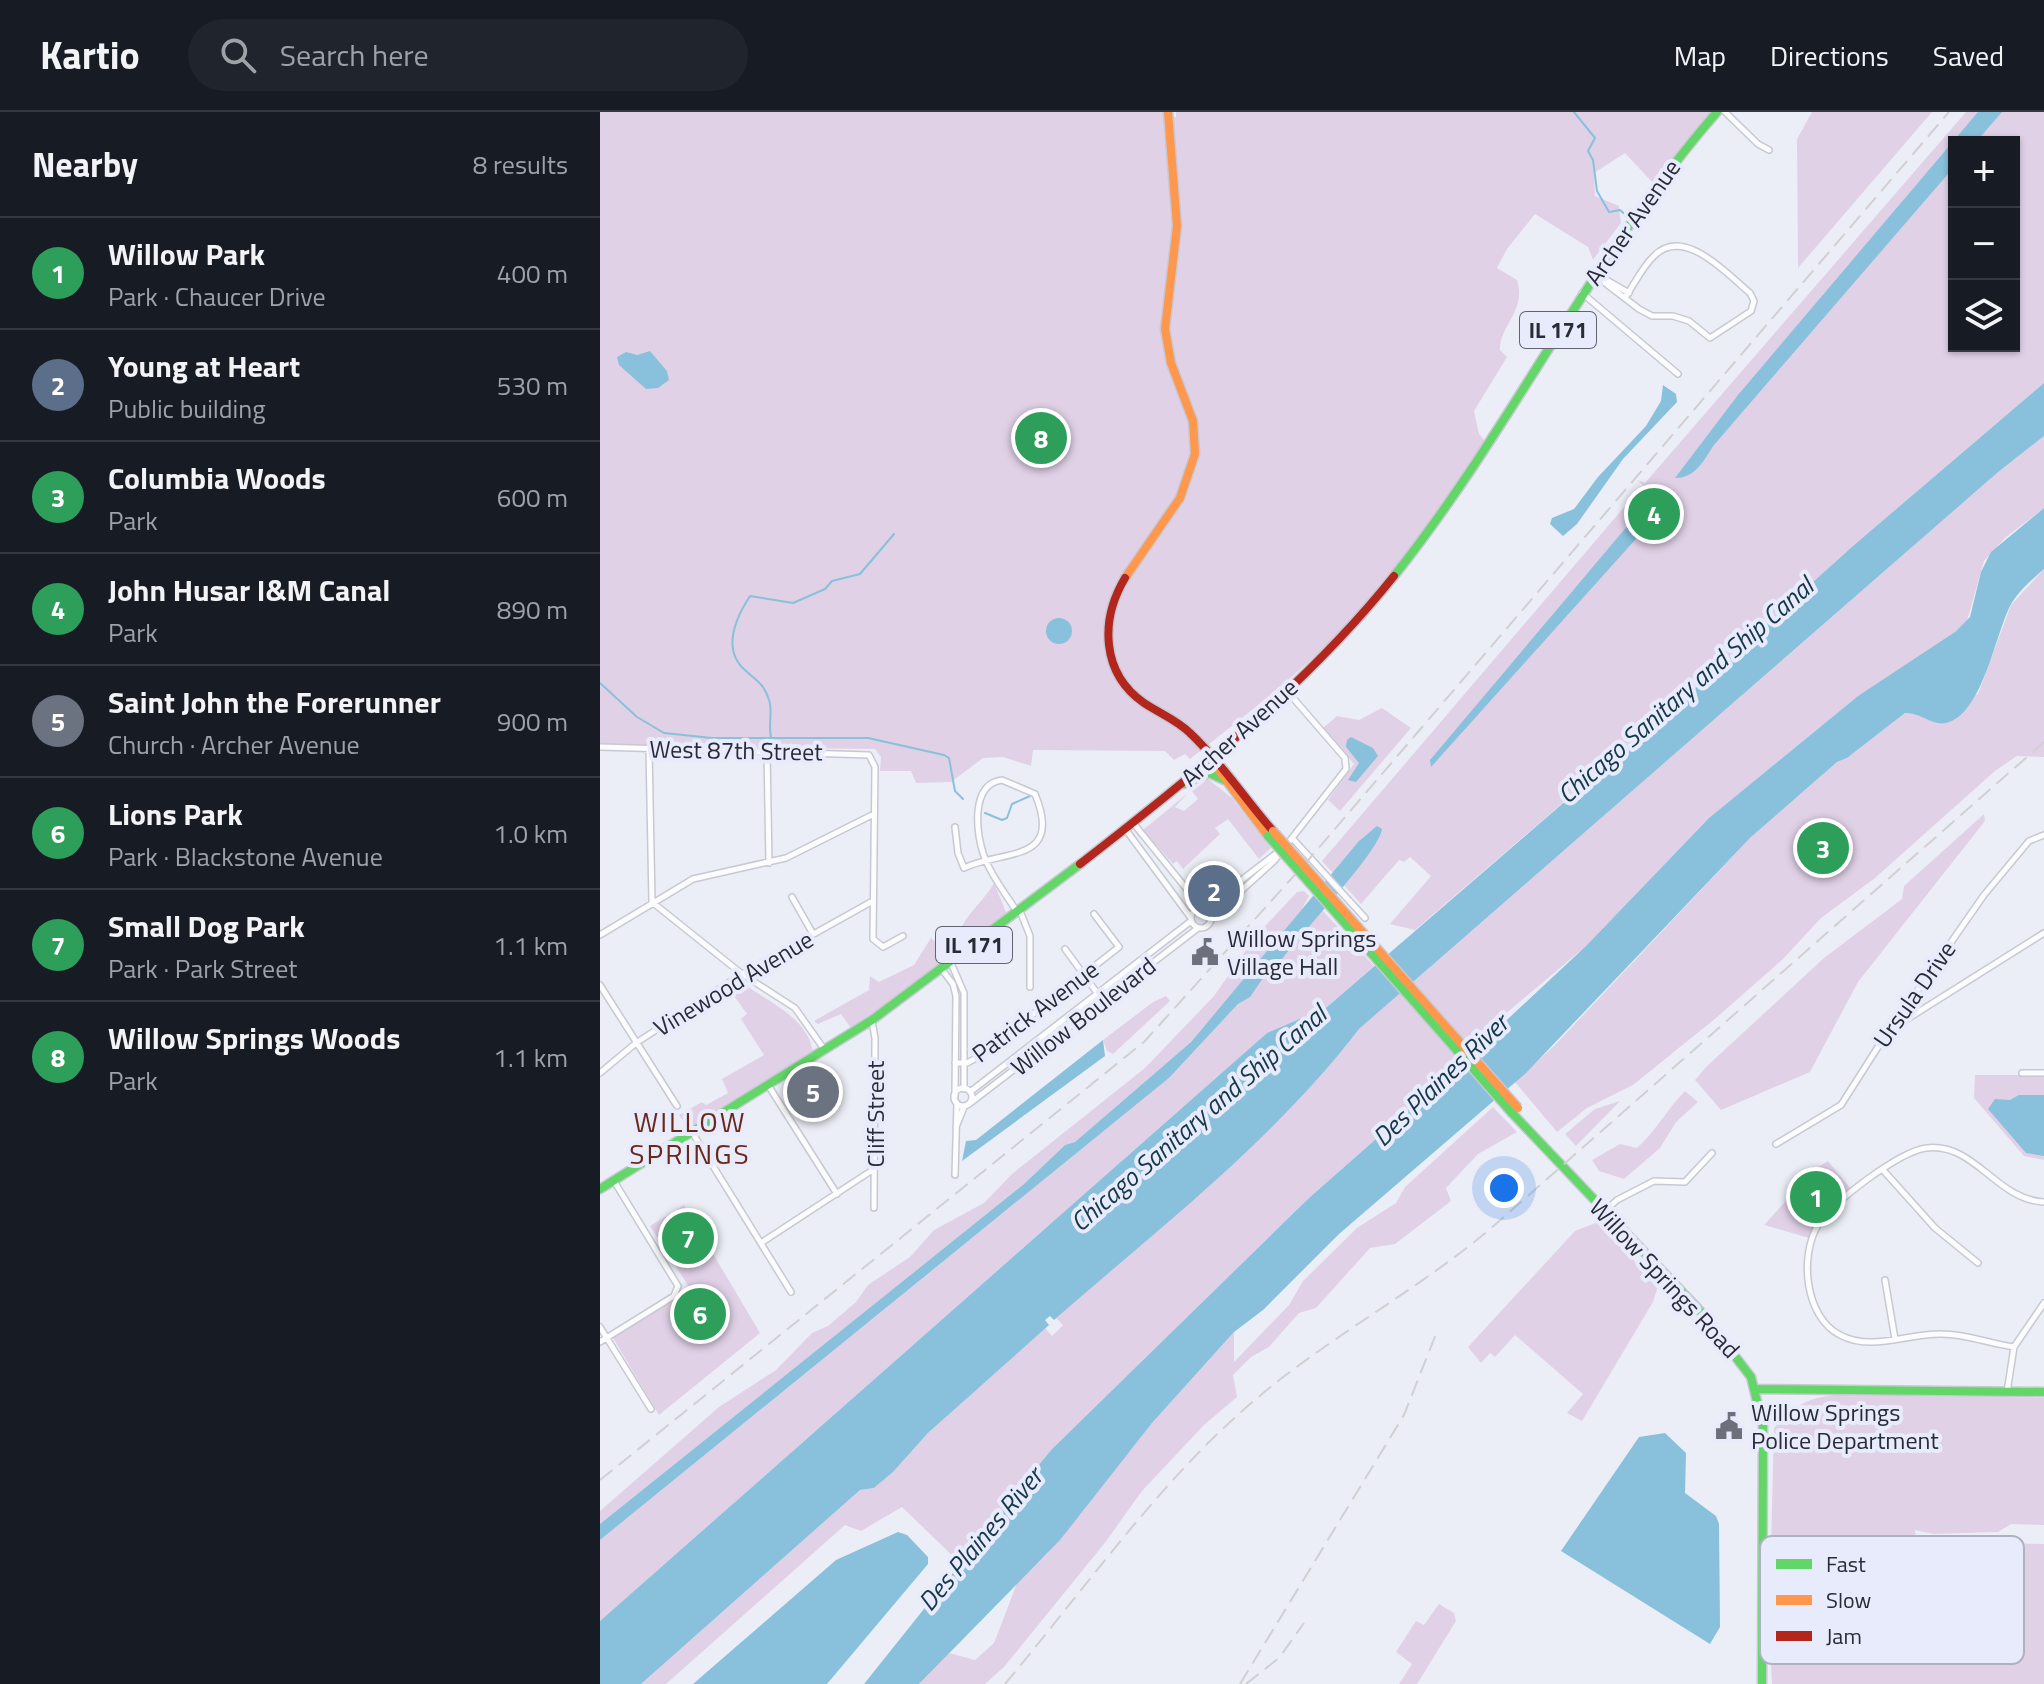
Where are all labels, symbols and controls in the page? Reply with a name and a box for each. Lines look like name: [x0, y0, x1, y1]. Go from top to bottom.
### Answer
search box: [188, 19, 748, 91]
text: Kartio: [40, 26, 140, 84]
text: Search here: [280, 32, 429, 78]
icon: search: [216, 33, 260, 77]
text: Map: [1674, 34, 1726, 77]
text: Directions: [1770, 34, 1889, 77]
text: Saved: [1933, 34, 2004, 77]
map controls: [1948, 136, 2020, 352]
button: +: [1948, 136, 2020, 208]
text: Nearby: [32, 138, 138, 190]
text: 8 results: [473, 145, 568, 184]
street label: Archer Avenue: [1575, 152, 1689, 292]
button: −: [1948, 208, 2020, 280]
text: Willow Park: [108, 231, 265, 277]
text: 1: [51, 254, 65, 293]
text: 400 m: [497, 254, 568, 293]
text: Park · Chaucer Drive: [108, 277, 326, 316]
button: layers: [1948, 280, 2020, 352]
road number: IL 171: [1520, 312, 1596, 348]
text: Young at Heart: [108, 343, 300, 389]
text: 2: [51, 366, 65, 405]
text: 530 m: [497, 366, 568, 405]
text: Public building: [108, 389, 266, 428]
pin: 8: [1015, 408, 1067, 468]
text: Columbia Woods: [108, 455, 326, 501]
text: 3: [51, 478, 65, 517]
text: 600 m: [497, 478, 568, 517]
pin: 4: [1628, 484, 1680, 544]
text: Park: [108, 501, 158, 540]
water label: Chicago Sanitary and Ship Canal: [1548, 565, 1824, 813]
text: John Husar I&M Canal: [108, 567, 390, 613]
text: 4: [51, 590, 65, 629]
text: 890 m: [497, 590, 568, 629]
text: Park: [108, 613, 158, 652]
street label: Archer Avenue: [1173, 670, 1305, 794]
text: Saint John the Forerunner: [108, 679, 441, 725]
text: 5: [51, 702, 65, 741]
text: 900 m: [497, 702, 568, 741]
text: Church · Archer Avenue: [108, 725, 360, 764]
street label: West 87th Street: [649, 730, 823, 770]
text: Lions Park: [108, 791, 243, 837]
text: 6: [51, 814, 65, 853]
text: 1.0 km: [493, 814, 568, 853]
pin: 3: [1797, 818, 1849, 878]
text: Park · Blackstone Avenue: [108, 837, 383, 876]
pin: 2: [1188, 861, 1240, 921]
text: Small Dog Park: [108, 903, 305, 949]
place label: Willow Springs Village Hall: [1227, 920, 1376, 984]
street label: Vinewood Avenue: [646, 921, 820, 1045]
text: 7: [51, 926, 65, 965]
text: 1.1 km: [493, 926, 568, 965]
road number: IL 171: [936, 927, 1012, 963]
street label: Ursula Drive: [1864, 933, 1964, 1055]
public building icon: Willow Springs Village Hall: [1190, 937, 1220, 967]
street label: Willow Boulevard: [1003, 948, 1163, 1084]
text: Park · Park Street: [108, 949, 297, 988]
street label: Patrick Avenue: [964, 951, 1106, 1071]
water label: Chicago Sanitary and Ship Canal: [1061, 993, 1337, 1241]
water label: Des Plaines River: [1363, 1003, 1519, 1155]
text: Willow Springs Woods: [108, 1015, 400, 1061]
text: 8: [51, 1038, 65, 1077]
text: 1.1 km: [493, 1038, 568, 1077]
street label: Cliff Street: [857, 1060, 893, 1167]
text: Park: [108, 1061, 158, 1100]
pin: 5: [787, 1062, 839, 1122]
district label: WILLOW SPRINGS: [629, 1100, 751, 1175]
pin: 1: [1790, 1167, 1842, 1227]
your location: [1484, 1168, 1524, 1208]
street label: Willow Springs Road: [1581, 1190, 1749, 1366]
pin: 7: [662, 1208, 714, 1268]
pin: 6: [674, 1284, 726, 1344]
place label: Willow Springs Police Department: [1751, 1394, 1939, 1458]
public building icon: Willow Springs Police Department: [1714, 1411, 1744, 1441]
water label: Des Plaines River: [908, 1457, 1053, 1619]
legend: [1760, 1536, 2024, 1664]
text: Fast: [1826, 1547, 1866, 1581]
text: Slow: [1826, 1583, 1872, 1617]
text: Jam: [1826, 1619, 1862, 1653]

